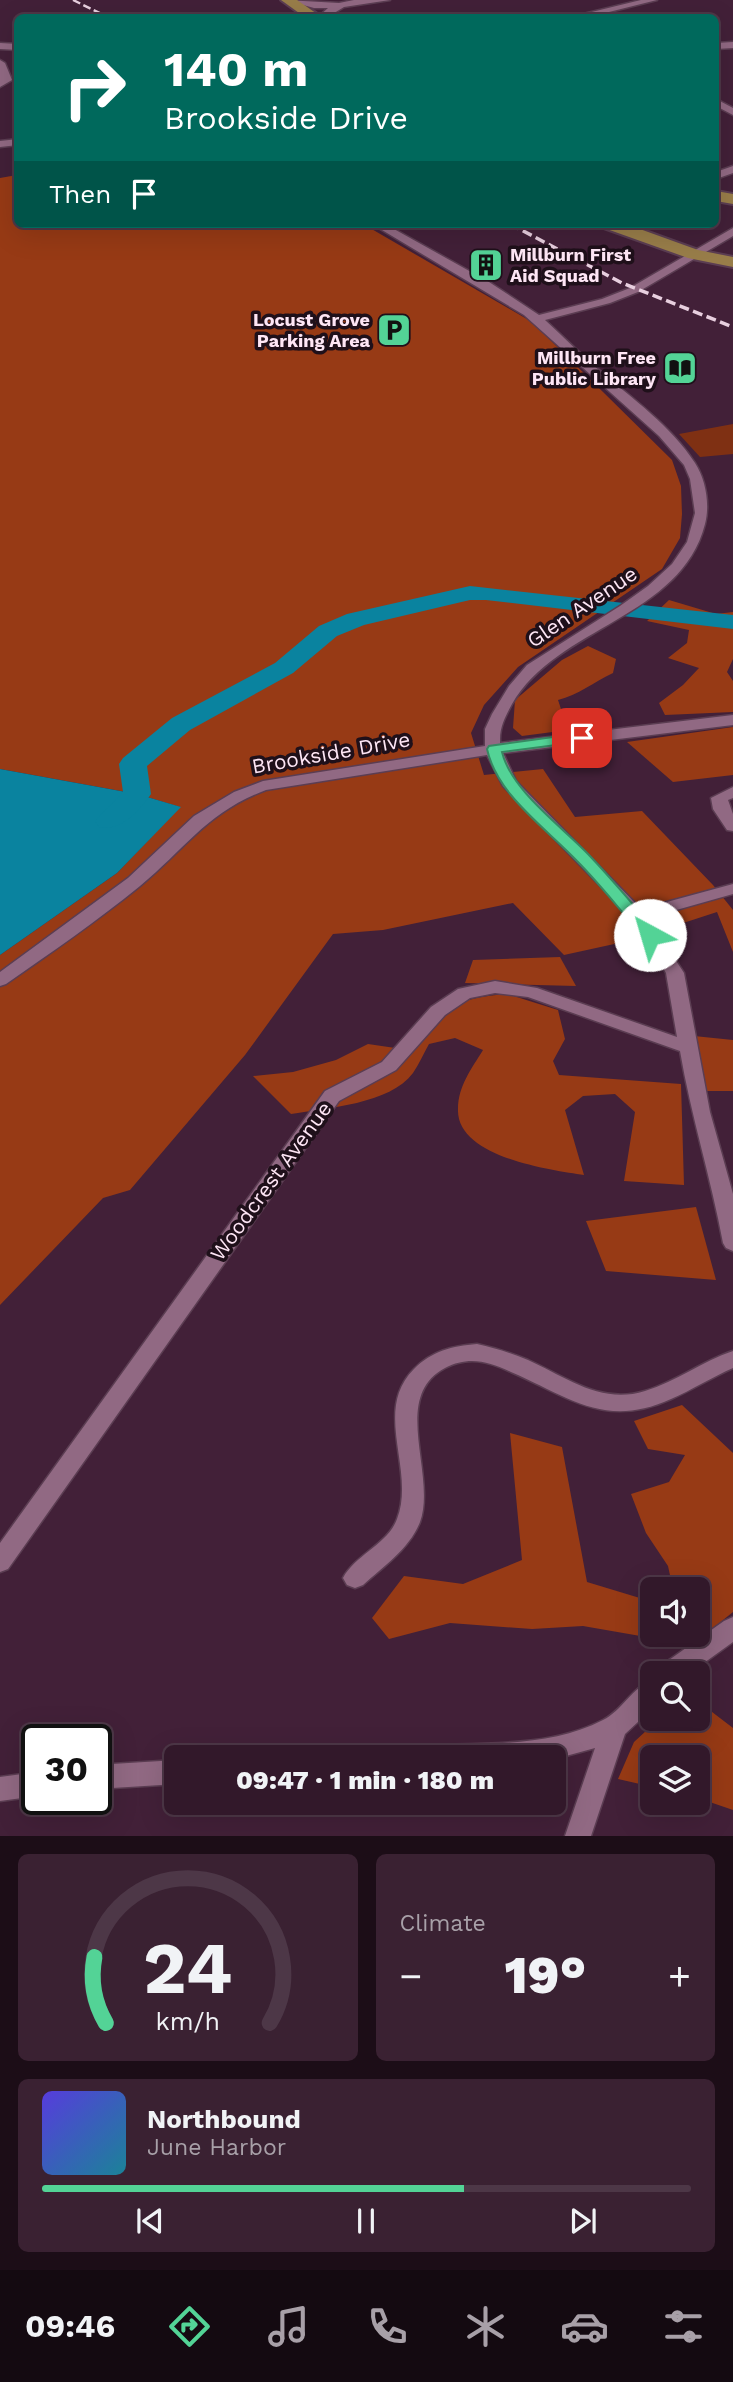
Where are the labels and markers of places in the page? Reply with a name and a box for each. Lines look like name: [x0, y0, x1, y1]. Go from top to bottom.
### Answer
place label: Millburn First Aid Squad: [510, 244, 631, 286]
building icon: Millburn First Aid Squad: [467, 246, 505, 284]
place label: Locust Grove Parking Area: [253, 309, 371, 351]
parking icon: Locust Grove Parking Area: [375, 311, 413, 349]
place label: Millburn Free Public Library: [532, 347, 657, 389]
library icon: Millburn Free Public Library: [661, 349, 699, 387]
pin: [552, 708, 612, 768]

